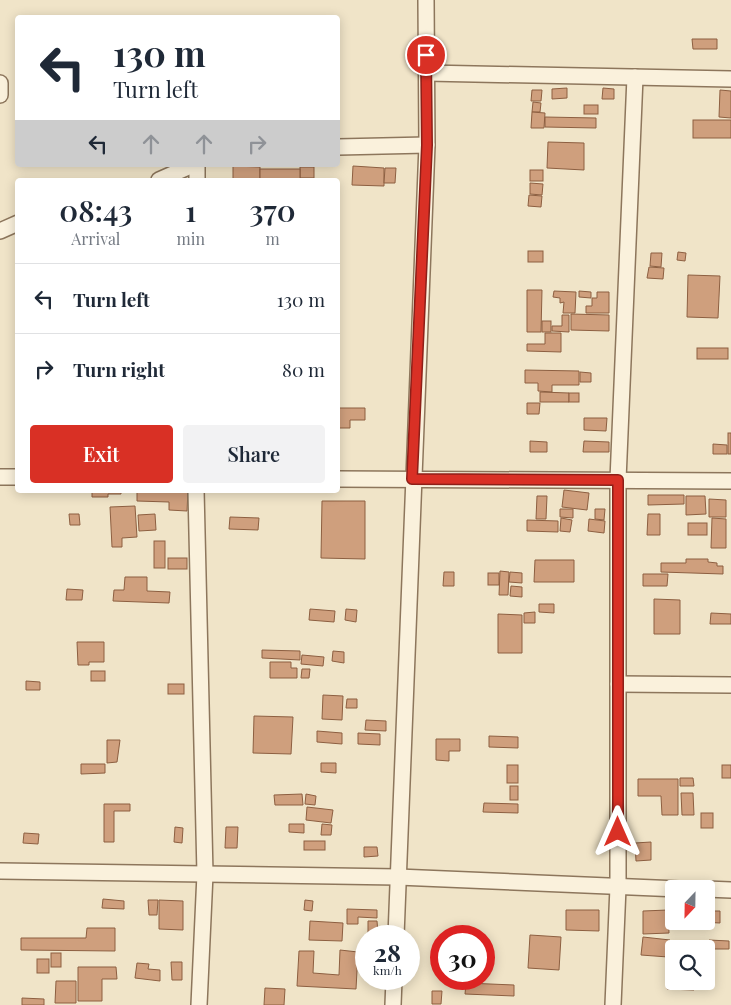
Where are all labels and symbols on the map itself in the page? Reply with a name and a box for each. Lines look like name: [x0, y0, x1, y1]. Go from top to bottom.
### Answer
pin: [405, 34, 447, 76]
position arrow: [591, 805, 643, 857]
north arrow: [665, 880, 715, 930]
speed limit sign: 30: [430, 925, 495, 990]

